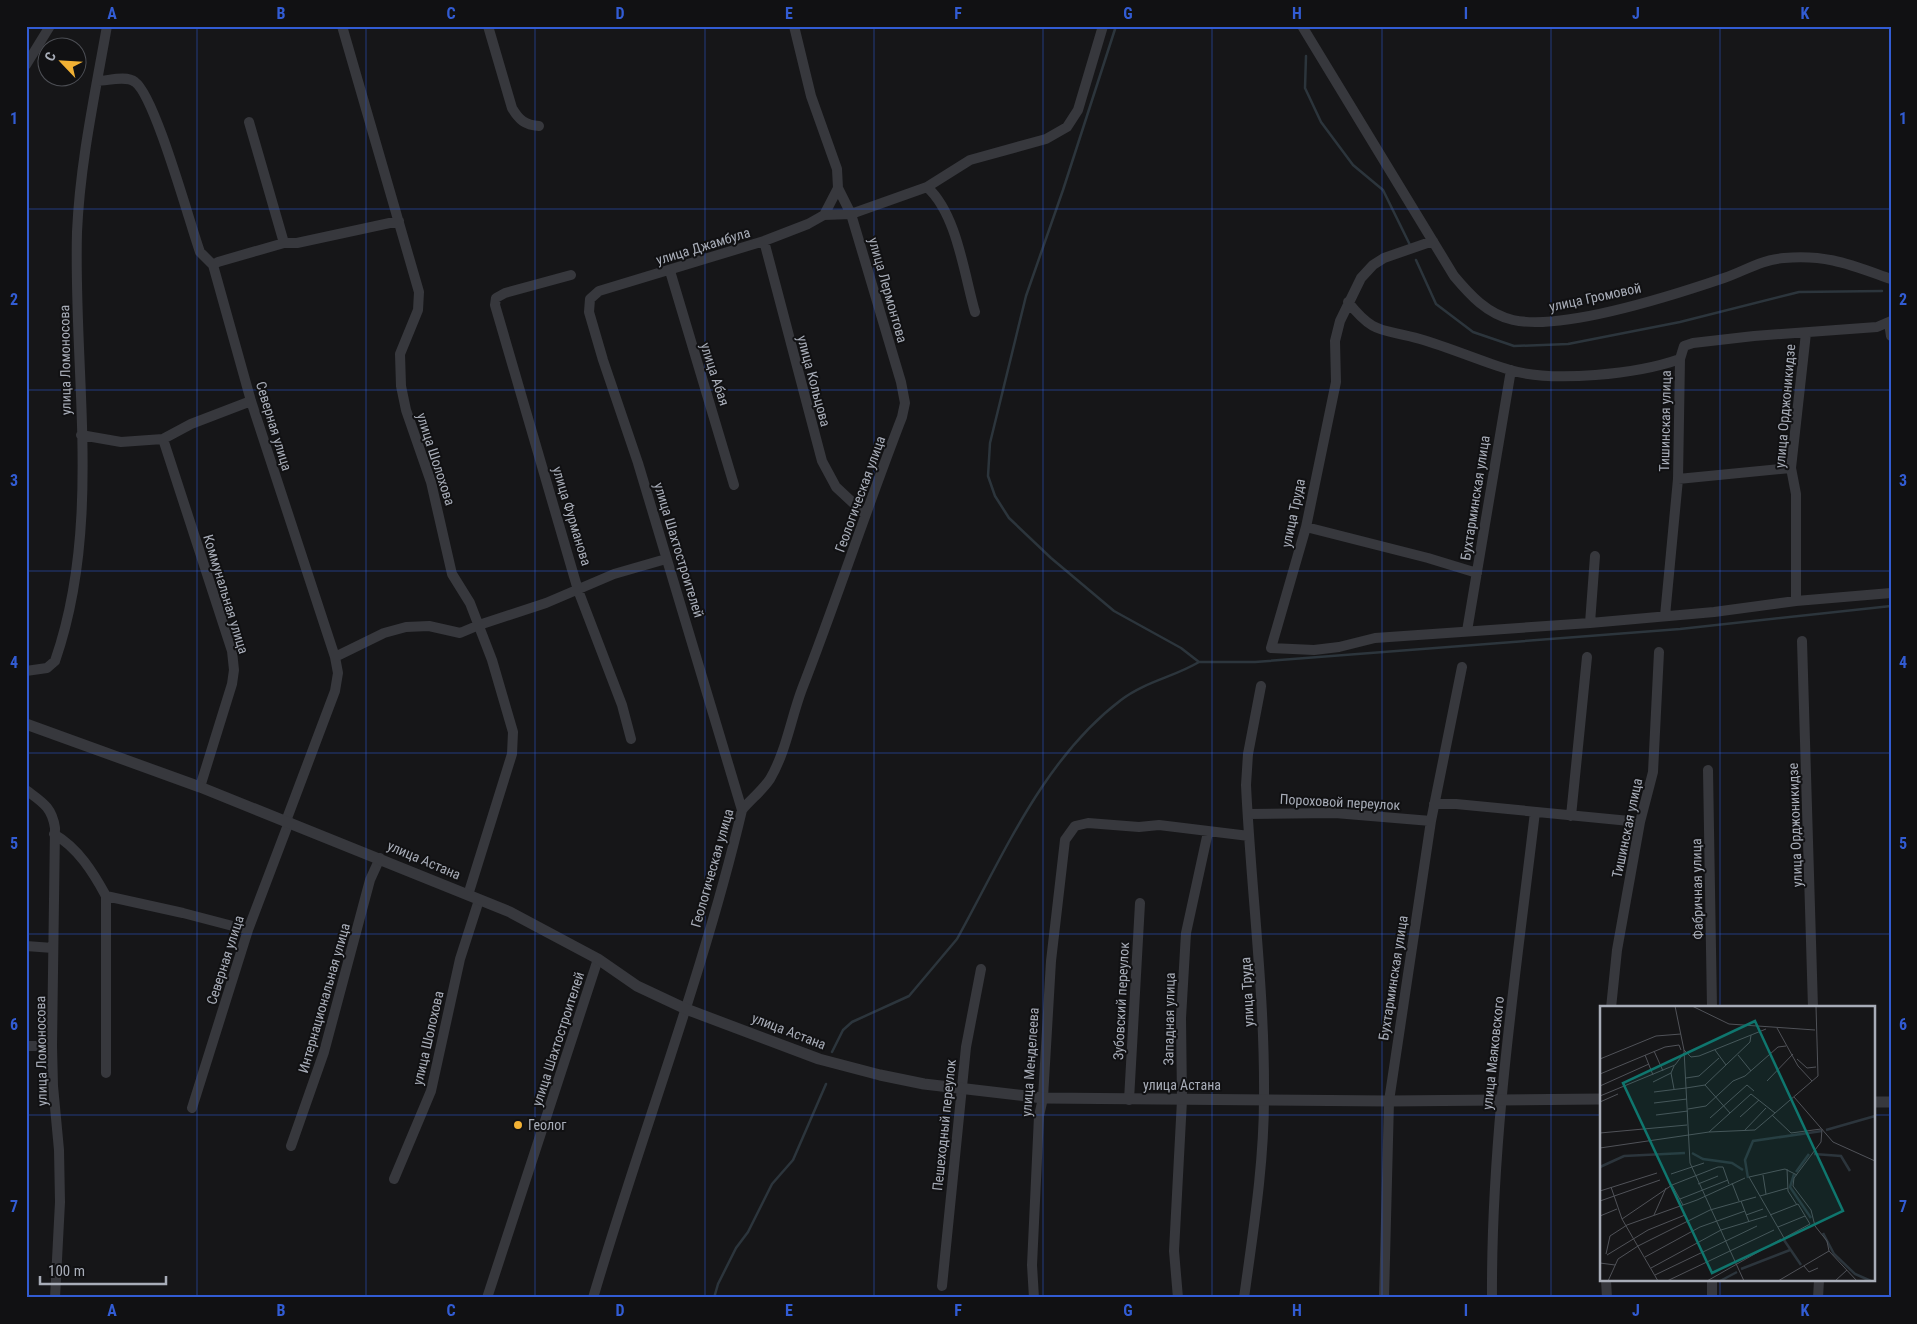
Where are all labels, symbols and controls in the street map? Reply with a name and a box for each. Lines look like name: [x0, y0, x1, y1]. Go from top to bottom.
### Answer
text: A: [107, 4, 117, 23]
text: B: [277, 4, 286, 23]
text: C: [446, 4, 456, 23]
text: D: [615, 4, 625, 23]
text: E: [785, 4, 793, 23]
text: F: [954, 4, 962, 23]
text: G: [1123, 4, 1133, 23]
text: H: [1292, 4, 1302, 23]
text: I: [1464, 4, 1468, 23]
text: J: [1632, 4, 1640, 23]
text: K: [1801, 4, 1810, 23]
north arrow: [38, 38, 88, 88]
text: С: [41, 49, 59, 64]
text: 1: [10, 109, 18, 128]
text: 1: [1899, 109, 1907, 128]
street label: улица Джамбула: [654, 224, 752, 268]
street label: улица Лермонтова: [865, 235, 911, 345]
street label: улица Громовой: [1547, 279, 1643, 315]
text: 2: [10, 290, 18, 309]
text: 2: [1899, 290, 1907, 309]
street label: улица Ломоносова: [56, 305, 74, 415]
street label: улица Кольцова: [794, 334, 834, 428]
street label: улица Абая: [697, 340, 733, 408]
street label: улица Орджоникидзе: [1772, 343, 1798, 469]
street label: Тишинская улица: [1656, 370, 1674, 472]
street label: Северная улица: [253, 379, 295, 473]
street label: улица Шолохова: [414, 411, 458, 507]
street label: Геологическая улица: [832, 434, 888, 554]
street label: Бухтарминская улица: [1457, 434, 1493, 562]
street label: улица Фурманова: [549, 464, 595, 568]
text: 3: [10, 471, 18, 490]
text: 3: [1899, 471, 1907, 490]
street label: улица Труда: [1278, 477, 1308, 549]
street label: улица Шахтостроителей: [651, 481, 707, 619]
street label: Коммунальная улица: [200, 532, 252, 656]
text: 4: [10, 653, 18, 672]
text: 4: [1899, 653, 1907, 672]
street label: улица Орджоникидзе: [1785, 762, 1805, 887]
street label: Тишинская улица: [1609, 777, 1645, 879]
street label: Пороховой переулок: [1279, 791, 1401, 813]
street label: Геологическая улица: [687, 807, 737, 929]
text: 5: [10, 834, 18, 853]
text: 5: [1899, 834, 1907, 853]
street label: улица Астана: [385, 837, 463, 883]
street label: Фабричная улица: [1688, 838, 1706, 940]
street label: Северная улица: [203, 913, 247, 1007]
street label: Бухтарминская улица: [1375, 914, 1411, 1042]
street label: Интернациональная улица: [295, 921, 353, 1075]
street label: Зубовский переулок: [1110, 941, 1132, 1060]
street label: улица Труда: [1237, 957, 1257, 1027]
street label: улица Шахтостроителей: [529, 970, 587, 1108]
street label: Западная улица: [1160, 972, 1178, 1066]
street label: улица Шолохова: [409, 989, 447, 1087]
street label: улица Маяковского: [1479, 995, 1507, 1111]
street label: улица Ломоносова: [32, 996, 50, 1106]
inset map: [1600, 1006, 1874, 1282]
street label: улица Менделеева: [1018, 1007, 1042, 1117]
street label: улица Астана: [750, 1010, 828, 1052]
text: 6: [10, 1015, 18, 1034]
text: 6: [1899, 1015, 1907, 1034]
street label: Пешеходный переулок: [929, 1058, 959, 1192]
street label: улица Астана: [1143, 1077, 1221, 1093]
place label: Геолог: [528, 1117, 566, 1133]
marker: Геолог: [512, 1119, 524, 1131]
text: 7: [10, 1197, 18, 1216]
text: 7: [1899, 1197, 1907, 1216]
scale bar: [40, 1254, 166, 1286]
text: 100 m: [48, 1262, 85, 1280]
text: A: [107, 1301, 117, 1320]
text: B: [277, 1301, 286, 1320]
text: C: [446, 1301, 456, 1320]
text: D: [615, 1301, 625, 1320]
text: E: [785, 1301, 793, 1320]
text: F: [954, 1301, 962, 1320]
text: G: [1123, 1301, 1133, 1320]
text: H: [1292, 1301, 1302, 1320]
text: I: [1464, 1301, 1468, 1320]
text: J: [1632, 1301, 1640, 1320]
text: K: [1801, 1301, 1810, 1320]

